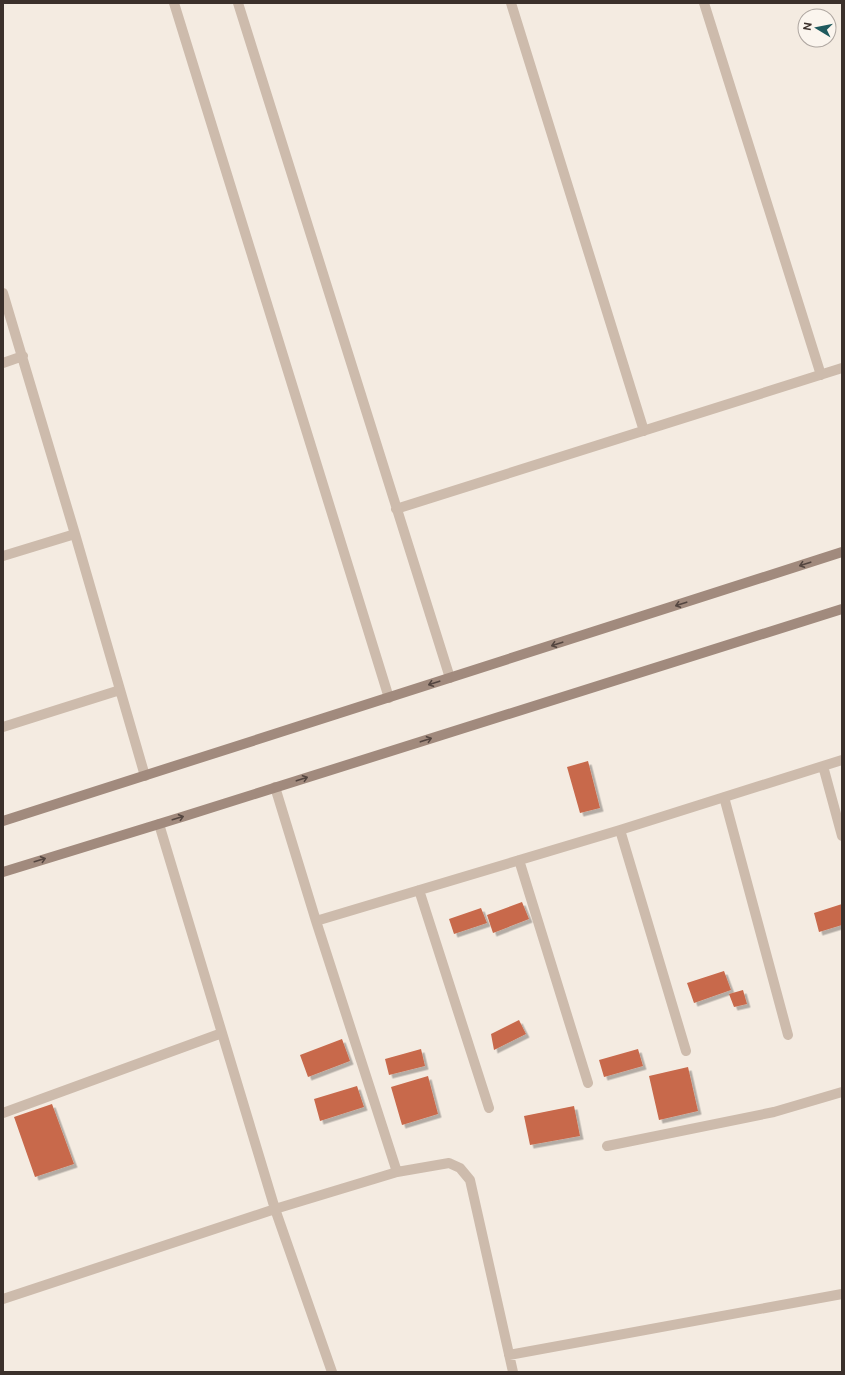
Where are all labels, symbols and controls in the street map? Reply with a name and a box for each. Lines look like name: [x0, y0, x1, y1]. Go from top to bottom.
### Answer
north arrow: [797, 8, 837, 48]
text: N: [800, 21, 815, 31]
one-way arrow: [799, 561, 812, 568]
one-way arrow: [675, 601, 688, 608]
one-way arrow: [552, 640, 564, 648]
one-way arrow: [427, 680, 440, 687]
one-way arrow: [419, 736, 432, 743]
one-way arrow: [295, 775, 308, 782]
one-way arrow: [171, 814, 184, 821]
one-way arrow: [34, 856, 46, 864]

